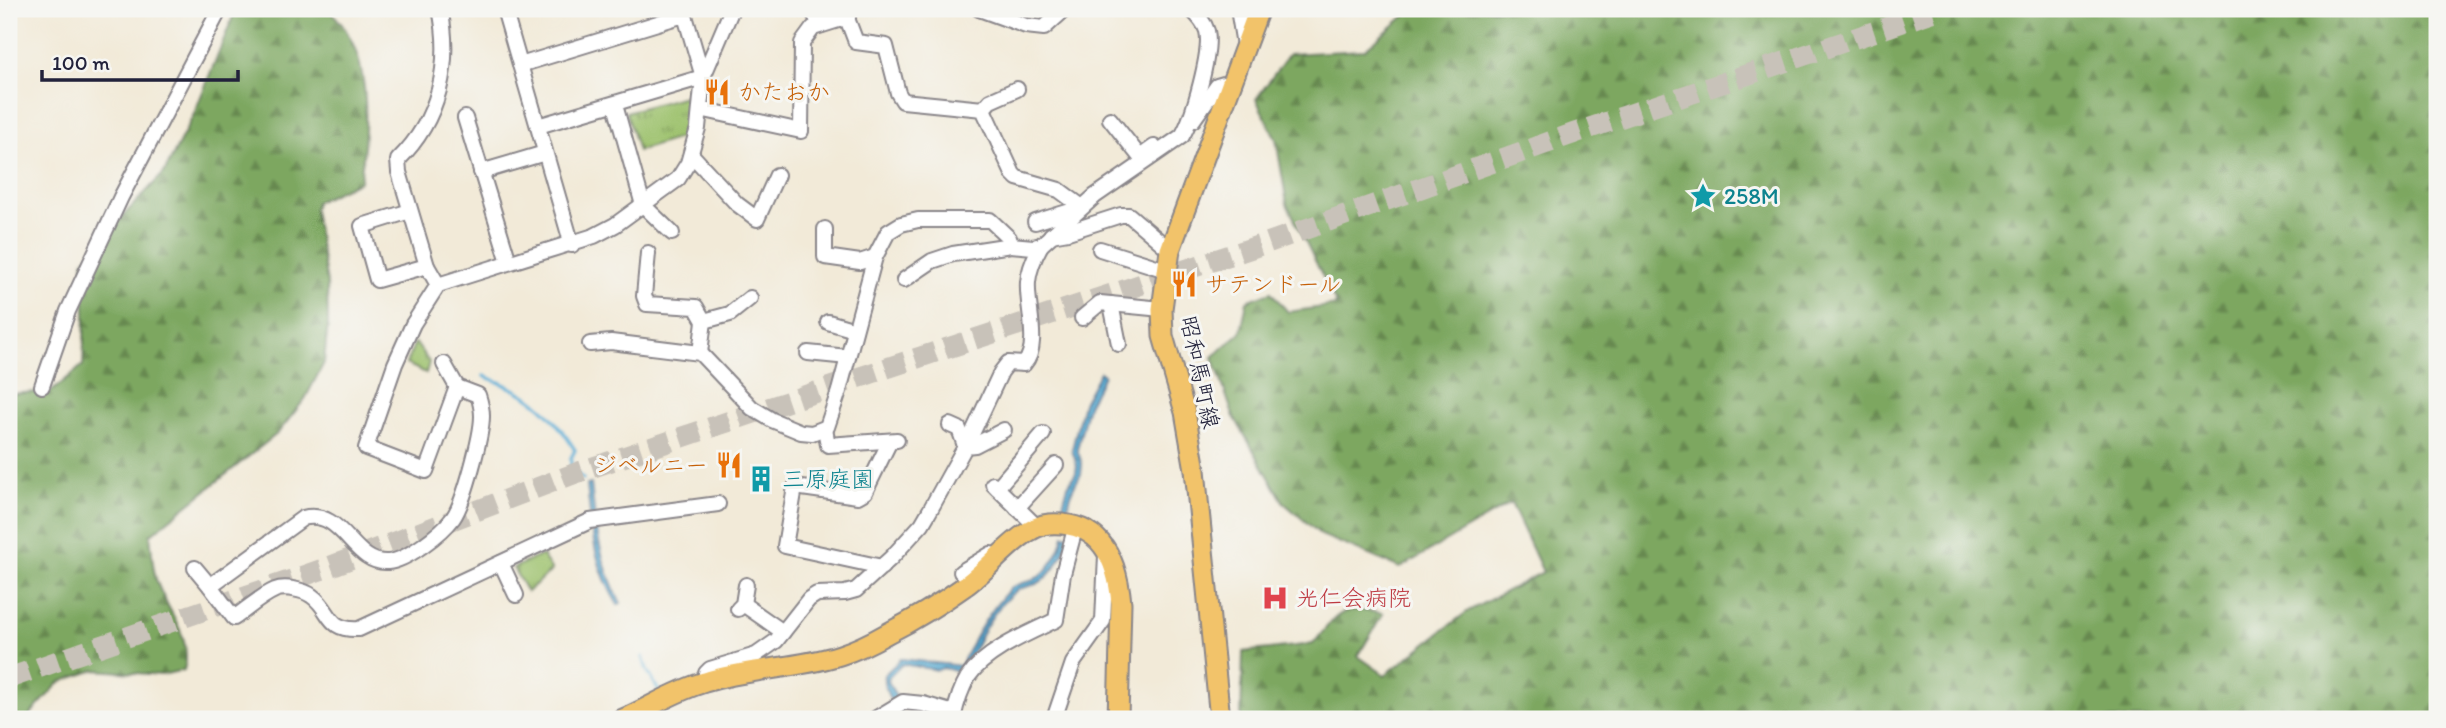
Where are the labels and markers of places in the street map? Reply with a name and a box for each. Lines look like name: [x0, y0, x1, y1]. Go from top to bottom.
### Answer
restaurant icon: かたおか: [702, 77, 732, 107]
place label: かたおか: [738, 78, 830, 106]
place icon: 258M: [1688, 181, 1718, 211]
place label: 258M: [1724, 182, 1779, 210]
restaurant icon: サテンドール: [1169, 269, 1199, 299]
place label: サテンドール: [1205, 270, 1342, 298]
restaurant icon: ジベルニー: [714, 450, 744, 480]
place label: ジベルニー: [593, 451, 708, 479]
building icon: 三原庭園: [746, 464, 776, 494]
place label: 三原庭園: [782, 465, 874, 493]
hospital icon: 光仁会病院: [1260, 583, 1290, 613]
place label: 光仁会病院: [1296, 584, 1411, 612]

